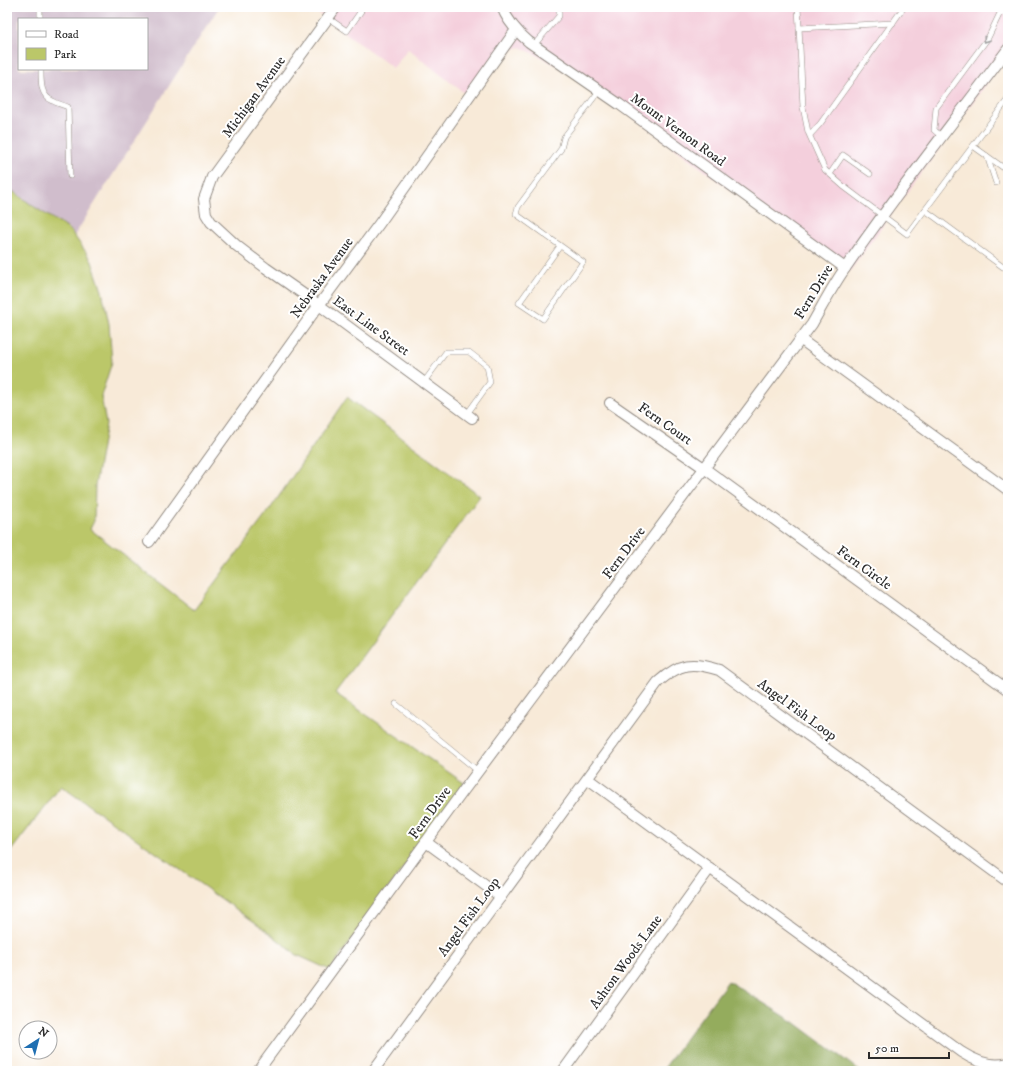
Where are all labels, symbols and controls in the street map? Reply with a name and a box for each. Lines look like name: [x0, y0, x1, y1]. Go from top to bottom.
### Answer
legend: [18, 18, 148, 70]
text: Road: [54, 27, 79, 42]
one-way arrow: [983, 36, 991, 43]
text: Park: [54, 47, 76, 62]
street label: Michigan Avenue: [218, 52, 290, 141]
street label: Mount Vernon Road: [627, 89, 729, 171]
street label: Nebraska Avenue: [287, 234, 357, 322]
street label: Fern Drive: [791, 261, 837, 323]
street label: East Line Street: [329, 292, 413, 360]
street label: Fern Court: [634, 399, 696, 449]
street label: Fern Drive: [599, 523, 650, 583]
street label: Fern Circle: [833, 542, 895, 594]
street label: Angel Fish Loop: [754, 675, 840, 745]
street label: Fern Drive: [405, 783, 455, 843]
street label: Angel Fish Loop: [434, 874, 504, 960]
street label: Ashton Woods Lane: [586, 911, 666, 1013]
north arrow: [18, 1020, 58, 1060]
text: N: [36, 1024, 51, 1041]
scale bar: [869, 1034, 949, 1060]
text: 50 m: [875, 1041, 899, 1056]

